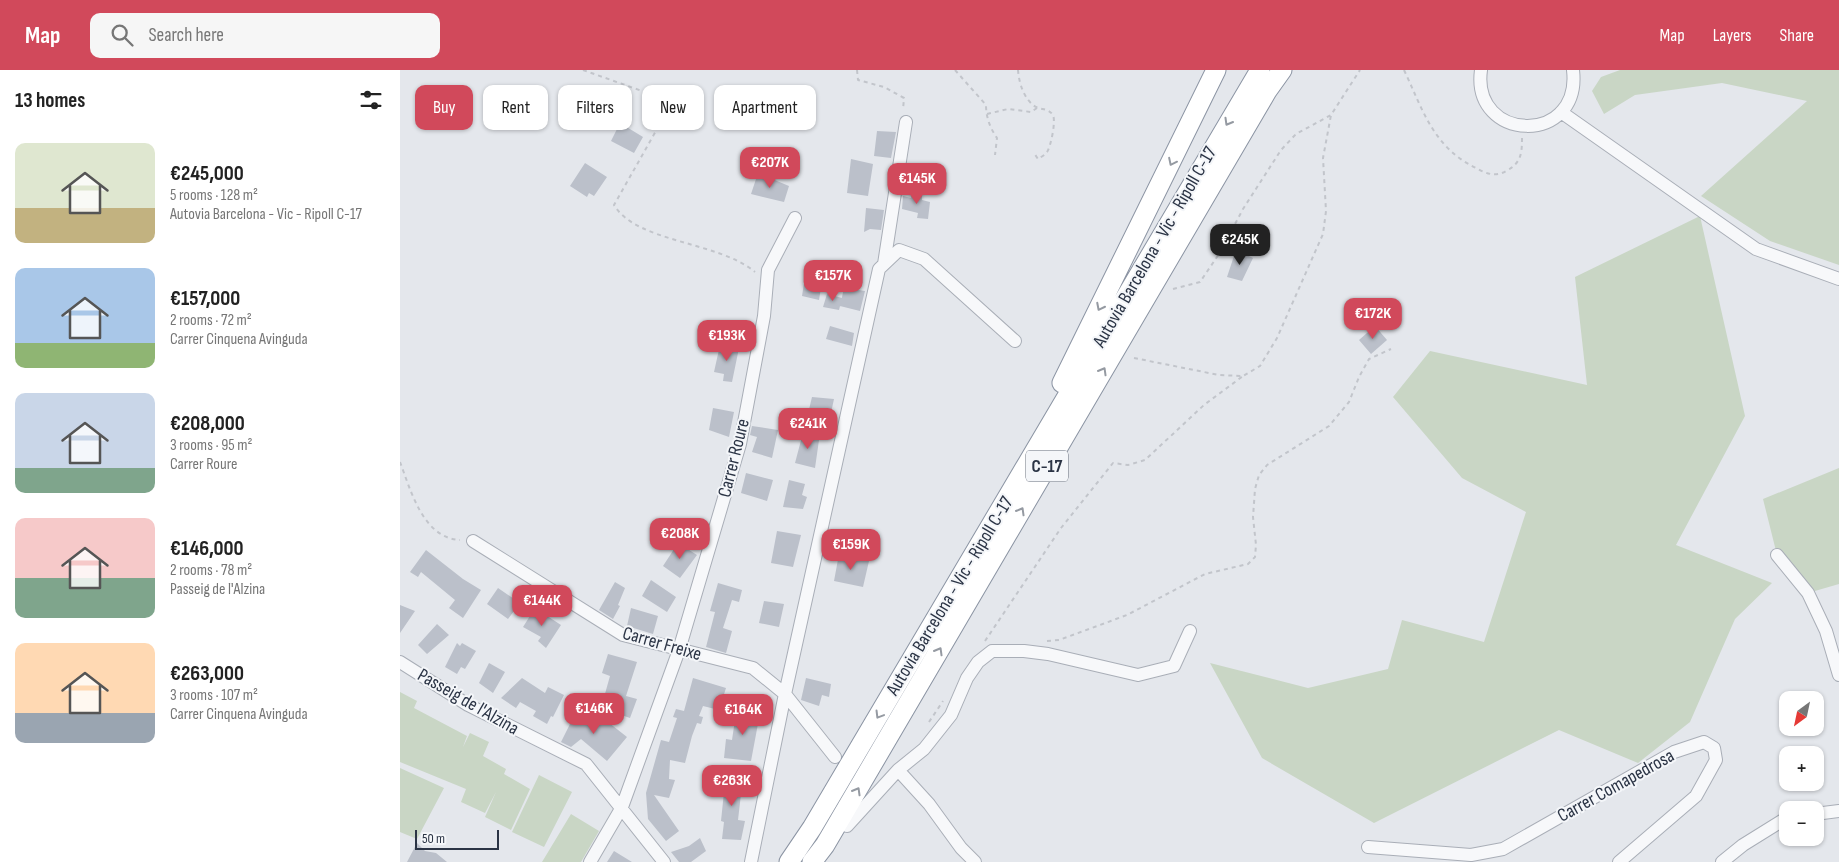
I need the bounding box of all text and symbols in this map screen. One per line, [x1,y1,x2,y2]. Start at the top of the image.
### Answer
search box [90,13,440,58]
text: Map [25,21,60,50]
icon: search [108,21,136,49]
text: Search here [148,24,224,47]
text: Map [1660,25,1685,46]
text: Layers [1713,25,1752,46]
text: Share [1780,25,1814,46]
chip: Buy [415,85,473,130]
chip: Rent [483,85,548,130]
chip: Filters [558,85,632,130]
chip: New [642,85,704,130]
chip: Apartment [714,85,816,130]
icon: filters [357,86,385,114]
text: 13 homes [15,88,85,113]
one-way arrow [1225,117,1235,126]
street label: Autovia Barcelona - Vic - Ripoll C-17 [1088,142,1222,352]
pin: €207K [735,146,805,189]
text: €207K [751,153,789,172]
one-way arrow [1169,156,1179,165]
text: €245,000 [170,161,244,186]
pin: €145K [882,162,952,205]
icon: home [55,163,115,223]
text: €145K [898,169,936,188]
text: 5 rooms · 128 m² [170,186,258,205]
text: Autovia Barcelona - Vic - Ripoll C-17 [170,205,362,224]
pin: €245K [1205,224,1275,266]
text: €245K [1221,230,1259,249]
pin: €157K [798,260,868,302]
text: €157K [815,266,851,285]
text: €157,000 [170,286,240,311]
icon: home [55,288,115,348]
pin: €172K [1338,298,1408,340]
one-way arrow [1096,302,1106,311]
text: €172K [1355,304,1391,323]
text: 2 rooms · 72 m² [170,311,252,330]
pin: €193K [692,320,762,362]
text: €193K [708,326,746,345]
text: Carrer Cinquena Avinguda [170,330,308,349]
one-way arrow [1097,367,1107,376]
pin: €241K [773,408,843,450]
text: €208,000 [170,411,245,436]
icon: home [55,413,115,473]
text: €241K [789,414,827,433]
street label: Carrer Roure [713,416,755,500]
text: 3 rooms · 95 m² [170,436,252,455]
road number: C-17 [1026,451,1068,482]
text: Carrer Roure [170,455,237,474]
street label: Autovia Barcelona - Vic - Ripoll C-17 [881,492,1019,700]
one-way arrow [1015,507,1025,516]
pin: €208K [645,518,715,560]
text: €208K [661,524,699,543]
pin: €159K [816,528,886,571]
text: €159K [832,535,870,554]
text: €146,000 [170,536,244,561]
icon: home [55,538,115,598]
text: 2 rooms · 78 m² [170,561,252,580]
text: Passeig de l'Alzina [170,580,265,599]
pin: €144K [507,584,577,627]
text: €144K [523,591,561,610]
street label: Carrer Freixe [620,622,704,666]
one-way arrow [932,648,942,657]
text: €263,000 [170,661,244,686]
icon: home [55,663,115,723]
street label: Passeig de l'Alzina [413,664,523,740]
text: 3 rooms · 107 m² [170,686,258,705]
north arrow [1779,691,1824,736]
map controls [1779,691,1824,846]
pin: €146K [559,692,629,735]
pin: €164K [708,694,778,736]
text: €146K [575,699,613,718]
text: €164K [724,700,762,719]
text: Carrer Cinquena Avinguda [170,705,308,724]
one-way arrow [876,709,886,718]
street label: Carrer Comapedrosa [1554,744,1678,828]
button: + [1779,746,1824,791]
pin: €263K [697,764,767,807]
text: €263K [713,771,751,790]
one-way arrow [850,788,860,797]
button: − [1779,801,1824,846]
scale bar [415,827,499,850]
text: 50 m [422,830,445,847]

